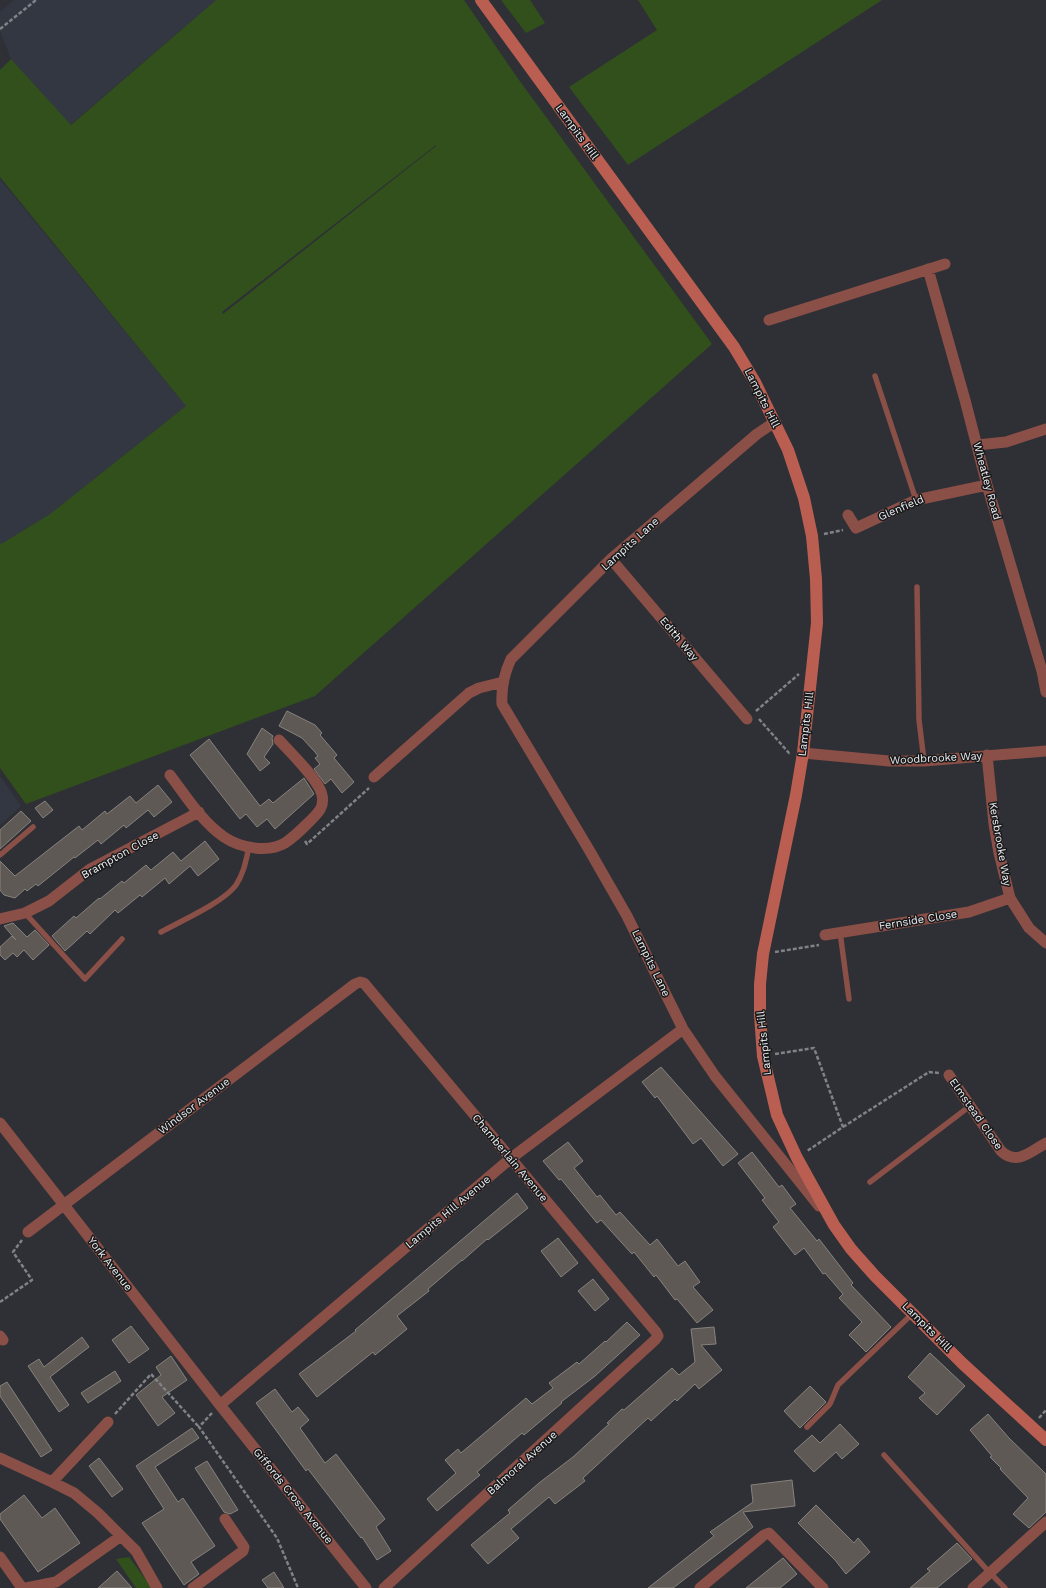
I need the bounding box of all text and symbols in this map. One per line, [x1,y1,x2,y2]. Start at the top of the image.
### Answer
street label: Lampits Hill [553,102,602,163]
street label: Lampits Hill [741,366,783,430]
street label: Wheatley Road [970,441,1004,521]
street label: Glenfield [876,493,926,523]
street label: Lampits Lane [598,515,662,573]
street label: Edith Way [657,614,701,664]
street label: Lampits Hill [796,690,816,757]
street label: Woodbrooke Way [890,749,983,767]
street label: Kersbrooke Way [986,801,1014,887]
street label: Brampton Close [79,828,161,882]
street label: Fernside Close [878,907,958,933]
street label: Lampits Lane [629,927,673,999]
street label: Lampits Hill [754,1009,774,1076]
street label: Windsor Avenue [156,1075,232,1137]
street label: Elmstead Close [947,1076,1005,1152]
street label: Chamberlain Avenue [470,1112,550,1204]
street label: Lampits Hill Avenue [403,1173,493,1251]
street label: York Avenue [85,1234,135,1294]
street label: Lampits Hill [899,1299,955,1355]
street label: Balmoral Avenue [484,1428,560,1498]
street label: Giffords Cross Avenue [250,1446,336,1546]

